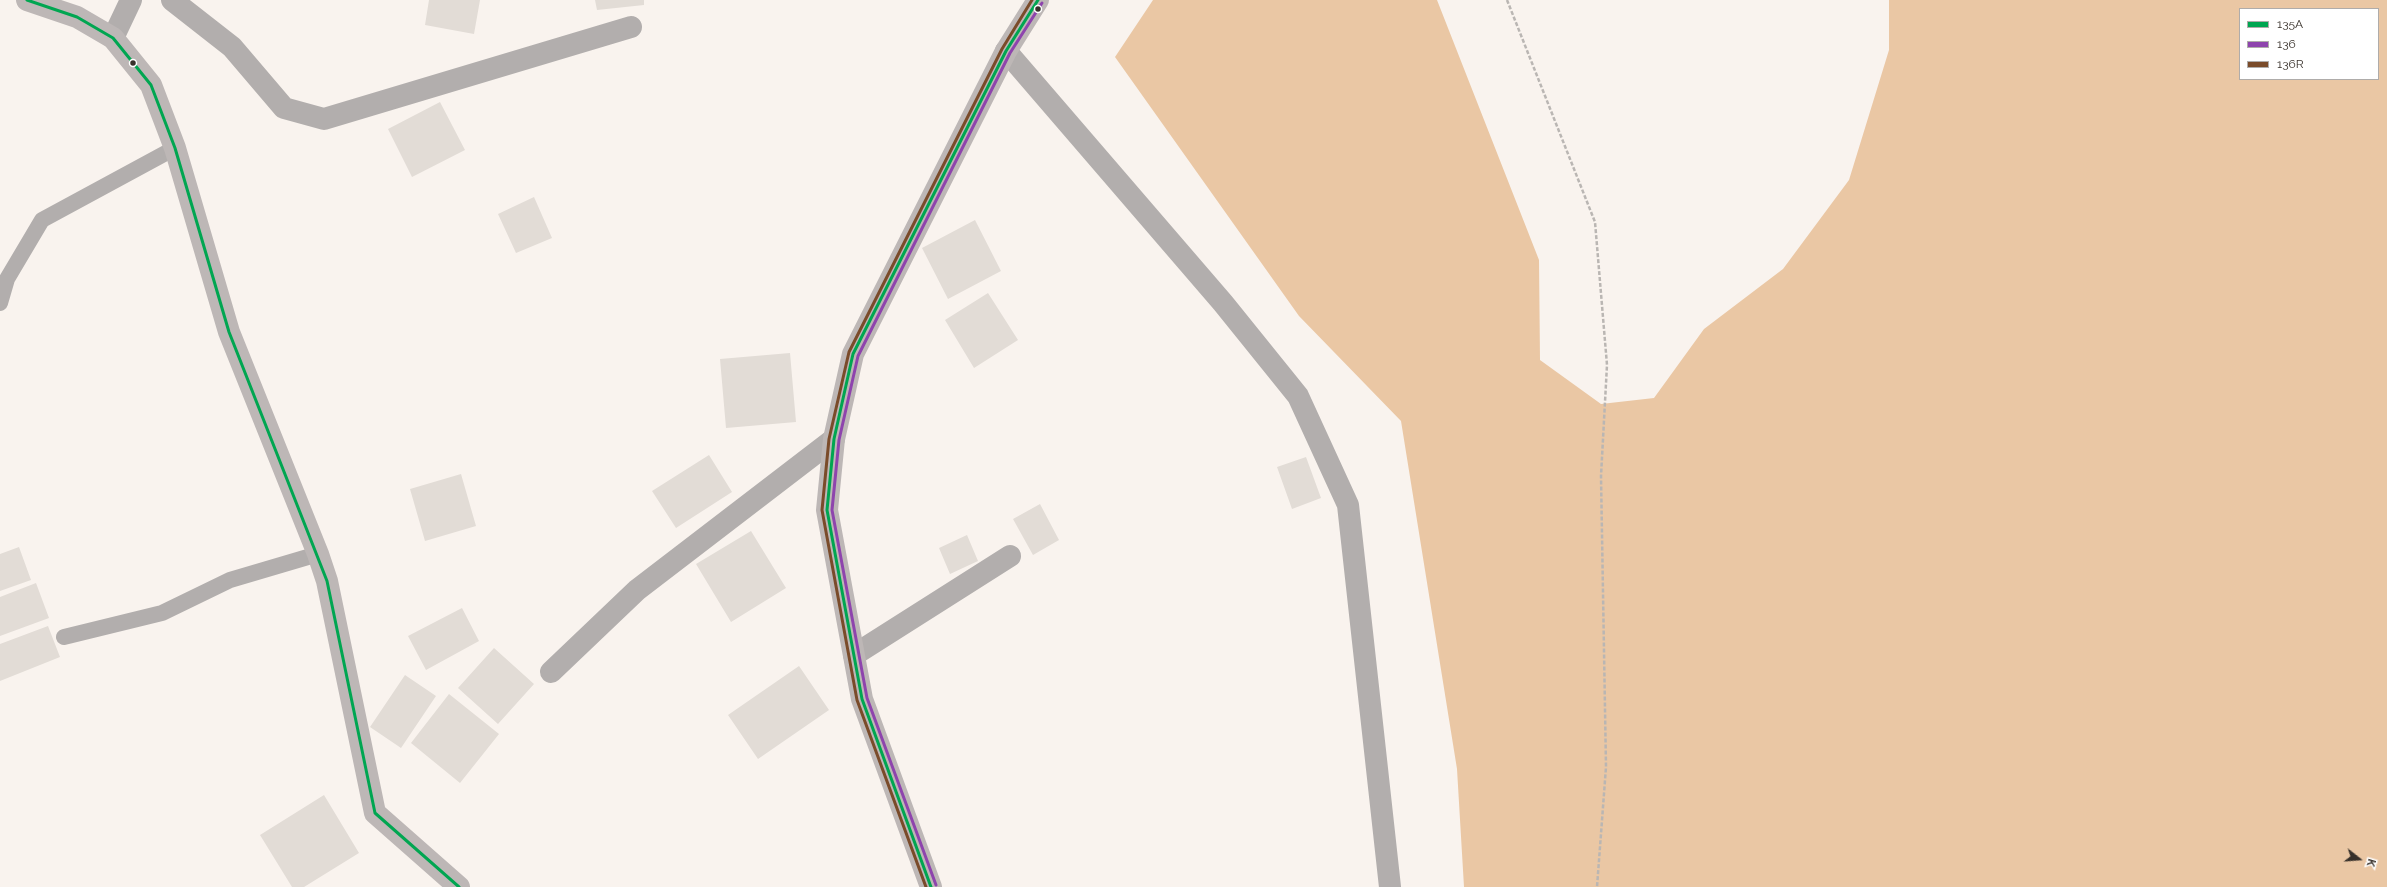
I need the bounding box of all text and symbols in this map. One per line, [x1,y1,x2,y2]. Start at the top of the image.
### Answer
unlabelled marker [1033,4,1043,14]
legend [2239,8,2379,80]
text: 135A [2277,17,2303,31]
text: 136 [2277,37,2296,51]
text: 136R [2277,57,2304,71]
unlabelled marker [128,58,138,68]
north arrow [2339,839,2379,879]
text: K [2364,857,2378,868]

